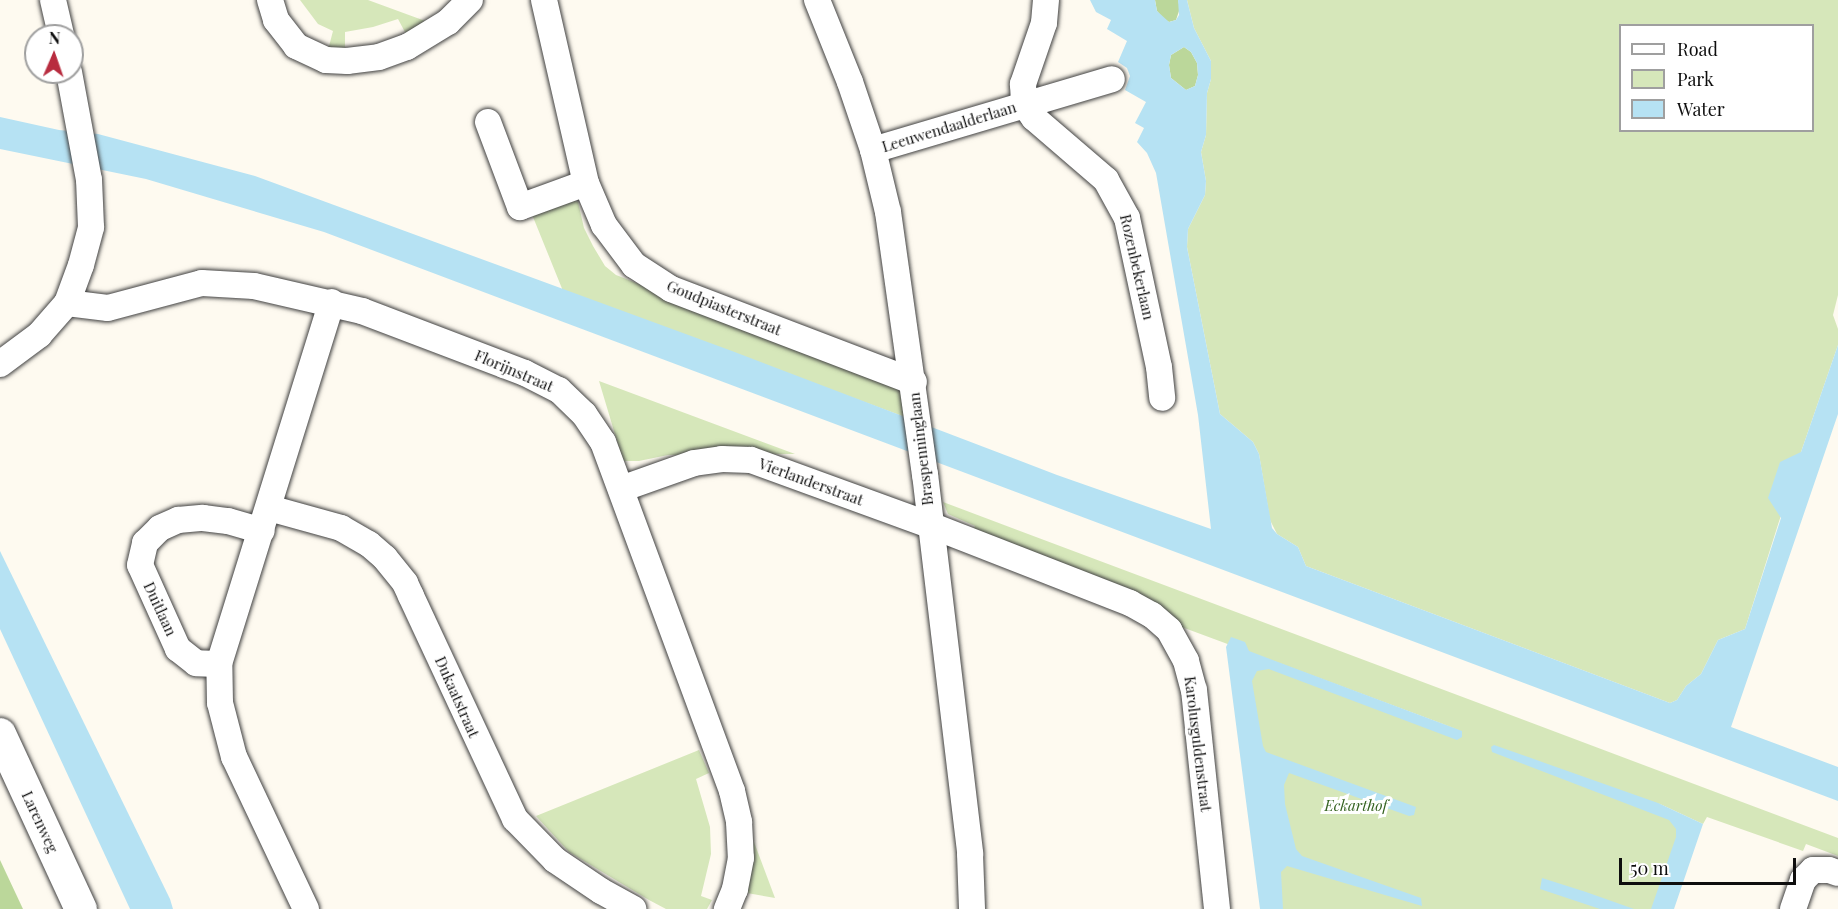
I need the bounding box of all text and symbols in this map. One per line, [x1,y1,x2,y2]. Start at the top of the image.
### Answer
north arrow [24,24,84,84]
legend [1619,24,1814,132]
text: N [48,27,61,48]
text: Road [1677,37,1718,61]
text: Park [1677,67,1714,91]
text: Water [1677,97,1725,121]
street label: Leeuwendaalderlaan [880,98,1018,156]
street label: Rozenbekerlaan [1116,213,1158,321]
street label: Goudpiasterstraat [664,277,784,339]
street label: Florijnstraat [472,346,556,396]
street label: Braspenninglaan [905,392,937,506]
street label: Vierlanderstraat [756,455,866,509]
street label: Duitlaan [140,579,180,639]
street label: Dukaatstraat [431,654,483,740]
street label: Karolusguldenstraat [1181,675,1215,813]
street label: Larenweg [18,788,62,856]
park label: Eckarthof [1325,797,1387,815]
scale bar [1622,846,1799,884]
text: 50 m [1630,856,1669,880]

